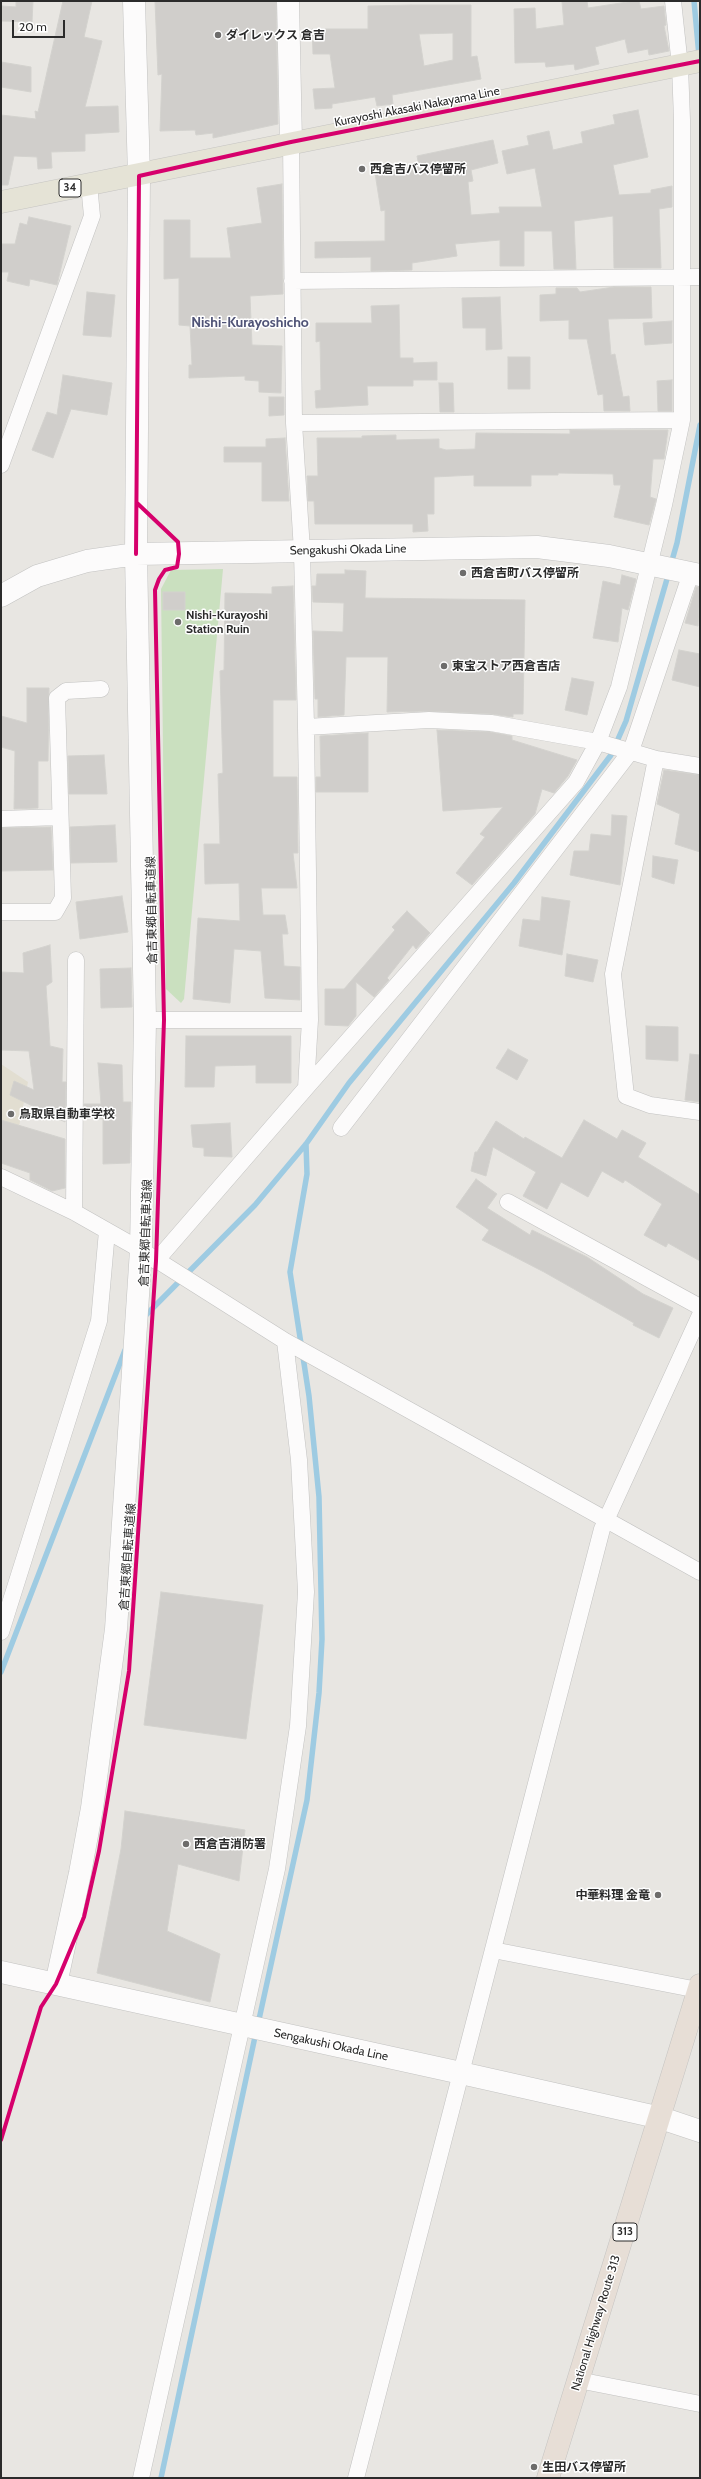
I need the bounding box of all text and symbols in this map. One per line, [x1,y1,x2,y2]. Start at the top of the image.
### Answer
scale bar [14,12,67,38]
text: 20 m [19,19,47,34]
place label: ダイレックス 倉吉 [226,28,325,42]
marker: ダイレックス 倉吉 [213,30,223,40]
street label: Kurayoshi Akasaki Nakayama Line [333,84,501,130]
place label: 西倉吉バス停留所 [370,162,466,176]
marker: 西倉吉バス停留所 [357,164,367,174]
road number: 34 [59,179,81,197]
district label: Nishi-Kurayoshicho [191,315,309,331]
street label: Sengakushi Okada Line [290,542,406,558]
place label: 西倉吉町バス停留所 [471,566,579,580]
marker: 西倉吉町バス停留所 [458,568,468,578]
place label: Nishi-Kurayoshi Station Ruin [186,608,268,636]
marker: Nishi-Kurayoshi Station Ruin [173,617,183,627]
place label: 東宝ストア西倉吉店 [452,659,560,673]
marker: 東宝ストア西倉吉店 [439,661,449,671]
street label: 倉吉東郷自転車道線 [144,856,160,964]
place label: 鳥取県自動車学校 [19,1107,115,1121]
marker: 鳥取県自動車学校 [6,1109,16,1119]
street label: 倉吉東郷自転車道線 [137,1179,155,1287]
street label: 倉吉東郷自転車道線 [117,1503,139,1611]
place label: 西倉吉消防署 [194,1837,266,1851]
marker: 西倉吉消防署 [181,1839,191,1849]
place label: 中華料理 金竜 [575,1888,650,1902]
marker: 中華料理 金竜 [653,1890,663,1900]
street label: Sengakushi Okada Line [272,2026,390,2064]
road number: 313 [613,2223,637,2241]
street label: National Highway Route 313 [569,2253,623,2393]
place label: 生田バス停留所 [542,2460,626,2474]
marker: 生田バス停留所 [529,2462,539,2472]

